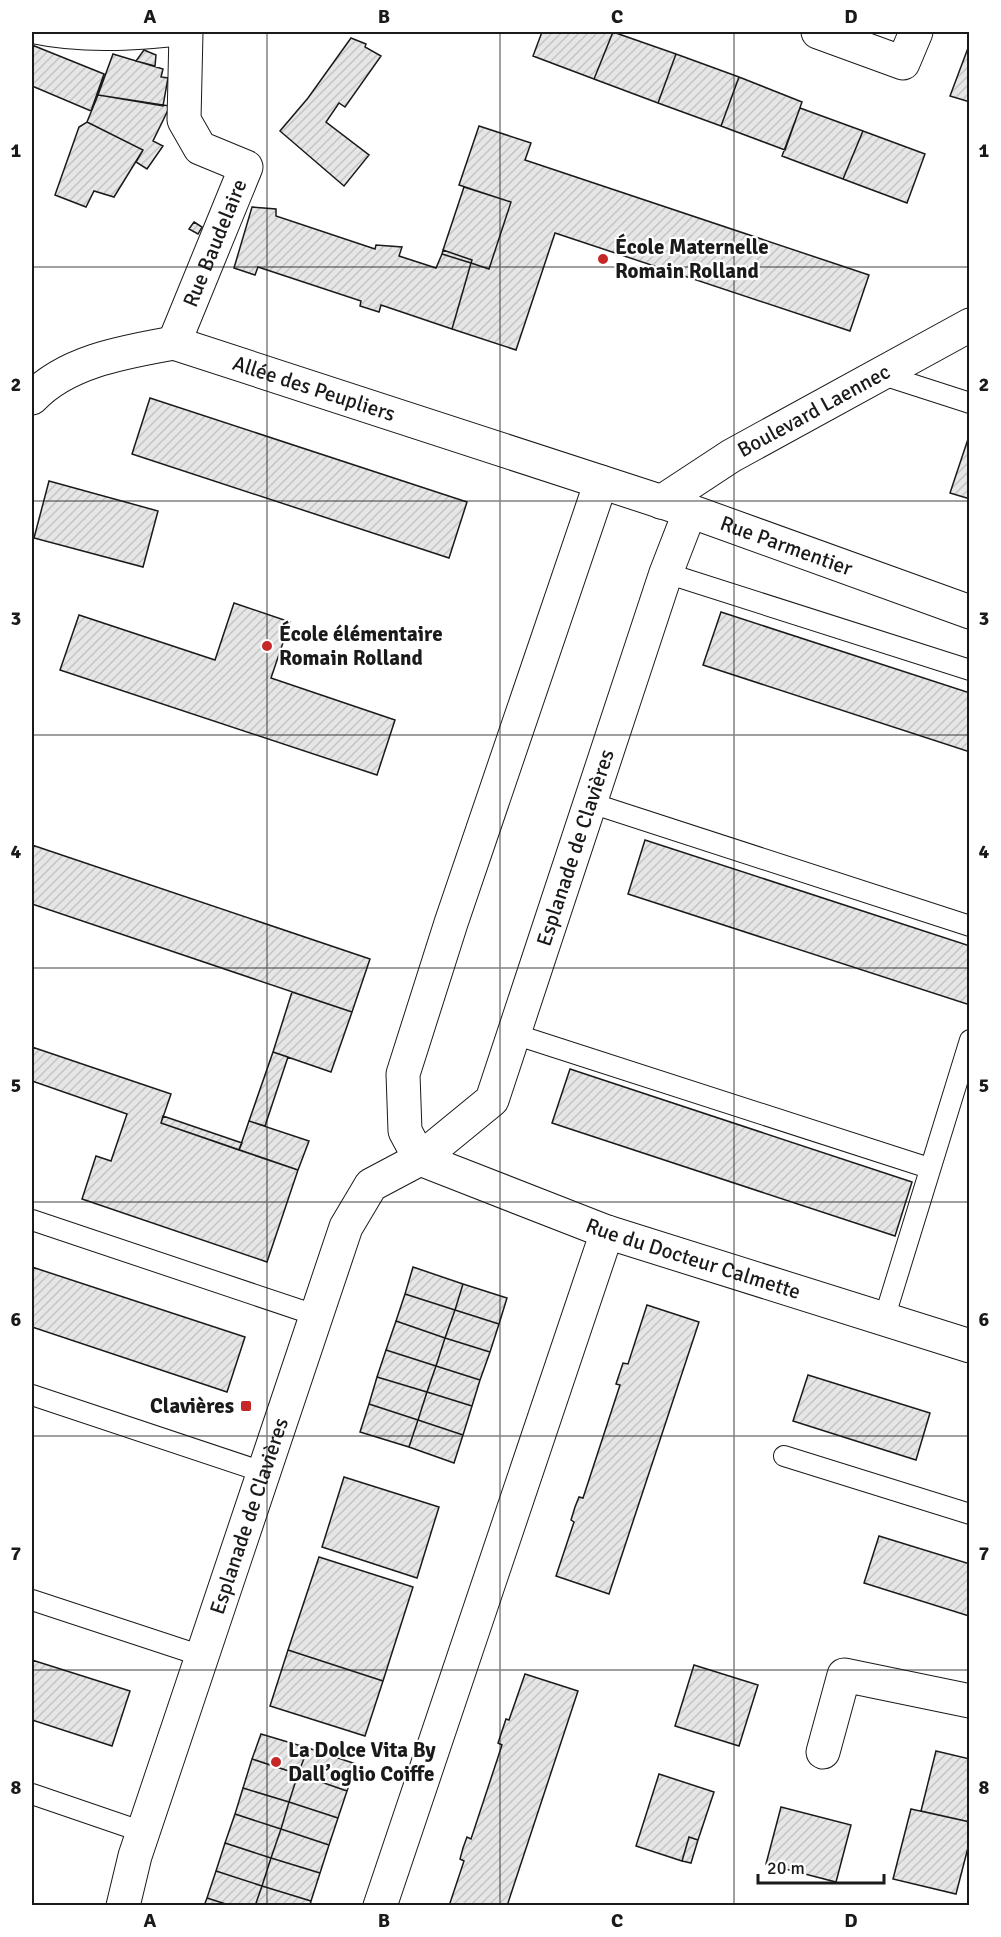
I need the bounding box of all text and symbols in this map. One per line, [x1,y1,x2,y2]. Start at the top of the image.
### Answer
text: A [144,4,157,29]
text: B [378,4,390,29]
text: C [611,4,623,29]
text: D [844,4,858,29]
text: 1 [11,138,22,163]
text: 1 [979,138,990,163]
street label: Rue Baudelaire [177,175,253,311]
place label: École Maternelle Romain Rolland [615,233,769,284]
marker: École Maternelle Romain Rolland [596,252,610,266]
street label: Allée des Peupliers [229,350,398,427]
street label: Boulevard Laennec [733,358,895,463]
text: 2 [11,372,21,397]
text: 2 [979,372,989,397]
street label: Rue Parmentier [717,510,856,582]
text: 3 [11,606,21,631]
text: 3 [979,606,989,631]
place label: École élémentaire Romain Rolland [279,620,443,671]
marker: École élémentaire Romain Rolland [260,639,274,653]
street label: Esplanade de Clavières [531,746,620,949]
text: 4 [11,839,22,864]
text: 4 [979,839,990,864]
text: 5 [11,1073,21,1098]
text: 5 [979,1073,989,1098]
street label: Rue du Docteur Calmette [582,1212,804,1305]
text: 6 [11,1307,22,1332]
text: 6 [979,1307,990,1332]
place label: Clavières [150,1393,234,1419]
marker: Clavières [239,1399,253,1413]
street label: Esplanade de Clavières [204,1415,294,1618]
text: 7 [11,1541,22,1566]
text: 7 [979,1541,990,1566]
place label: La Dolce Vita By Dall’oglio Coiffe [288,1737,436,1787]
marker: La Dolce Vita By Dall’oglio Coiffe [269,1755,283,1769]
text: 8 [11,1775,22,1800]
text: 8 [979,1775,990,1800]
scale bar [758,1847,884,1885]
text: 20 m [767,1857,805,1879]
text: A [144,1908,157,1933]
text: B [378,1908,390,1933]
text: C [611,1908,623,1933]
text: D [844,1908,858,1933]

